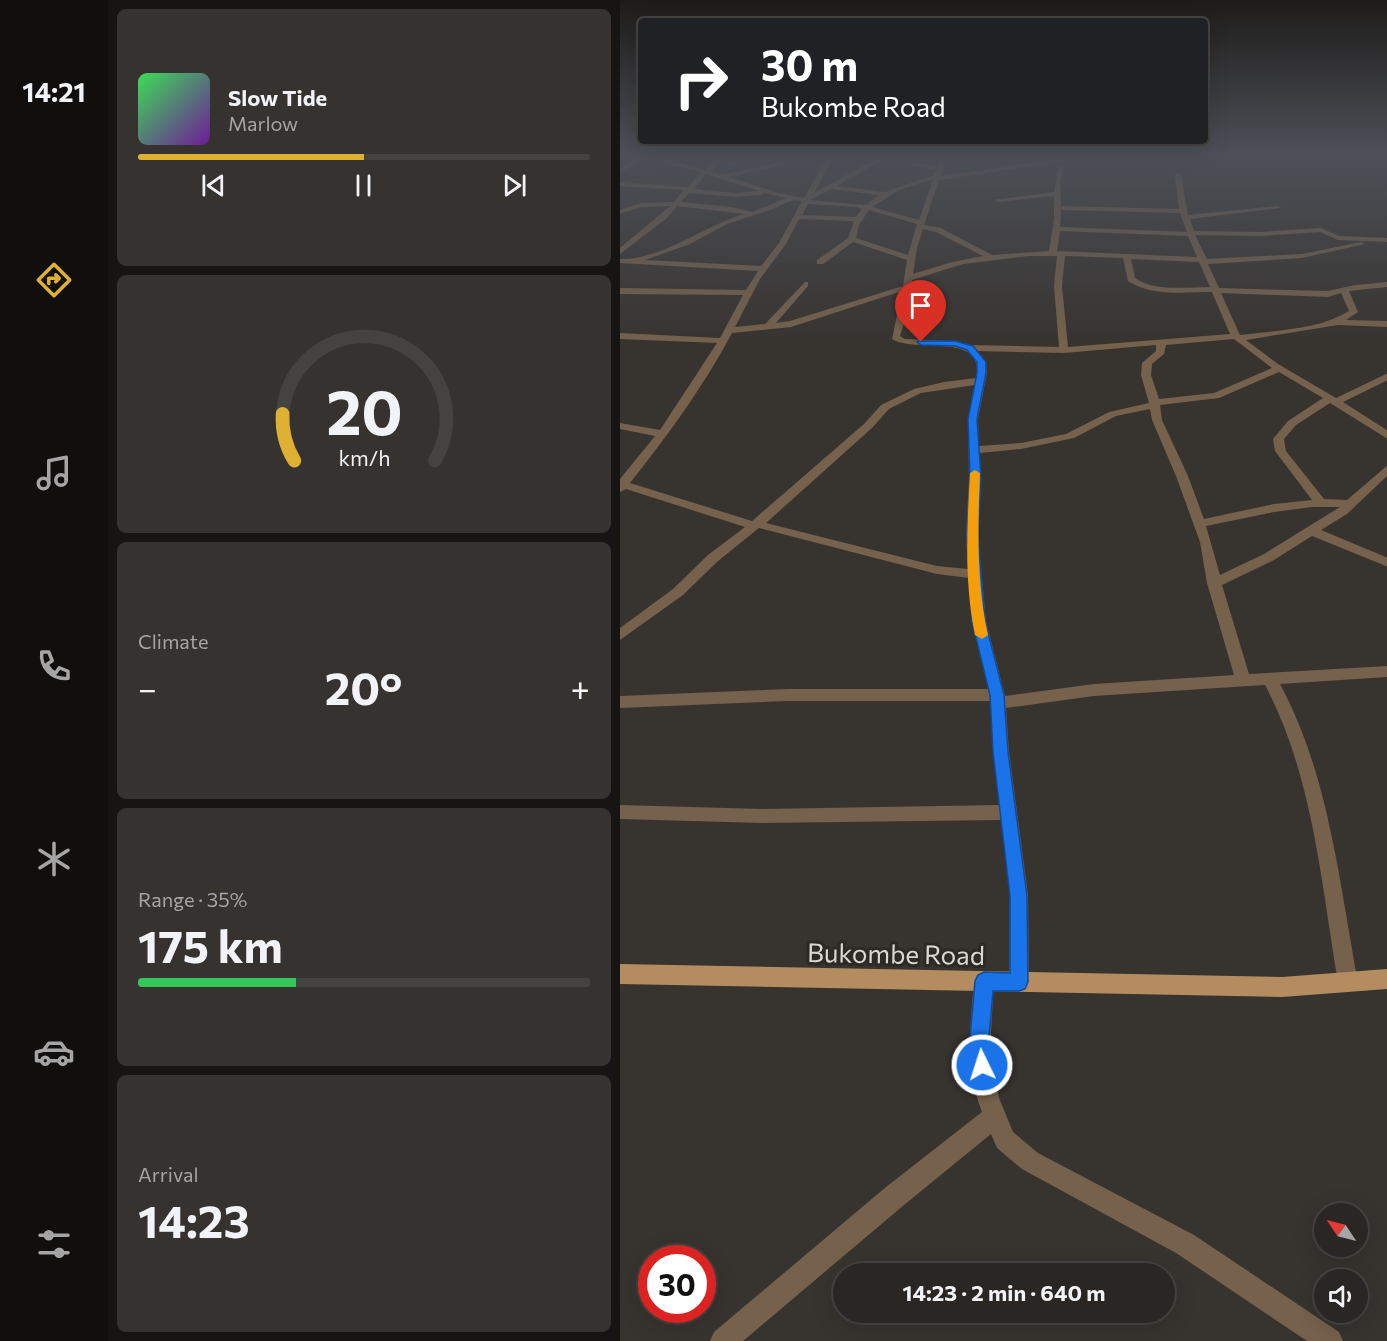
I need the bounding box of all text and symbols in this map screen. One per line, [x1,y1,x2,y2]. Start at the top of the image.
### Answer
text: 30 m [761,38,858,90]
icon: right [662,42,740,120]
text: 14:21 [22,75,86,108]
text: Slow Tide [228,84,327,111]
text: Bukombe Road [761,90,946,123]
text: Marlow [228,111,298,135]
icon: previous [197,169,230,202]
icon: pause [347,169,380,202]
icon: next [498,169,531,202]
icon: directions [33,259,75,301]
pin [895,280,946,342]
icon: arrive [904,289,937,322]
text: 20 [326,372,402,448]
text: km/h [338,445,390,471]
icon: music [33,452,75,494]
text: Climate [138,629,208,653]
icon: phone [33,645,75,687]
text: 20° [325,659,403,714]
text: − [138,667,157,708]
text: + [571,667,590,708]
icon: climate [33,838,75,880]
text: Range · 35% [138,887,247,911]
text: 175 km [138,917,283,972]
street label: Bukombe Road [807,936,985,970]
icon: car [33,1031,75,1073]
position arrow [950,1033,1014,1097]
text: Arrival [138,1162,199,1186]
text: 14:23 [138,1192,250,1247]
north arrow [1314,1203,1368,1257]
map controls [1314,1203,1368,1323]
icon: filters [33,1223,75,1265]
speed limit sign: 30 [638,1245,716,1323]
button: sound [1314,1269,1368,1323]
text: 14:23 · 2 min · 640 m [903,1279,1105,1306]

